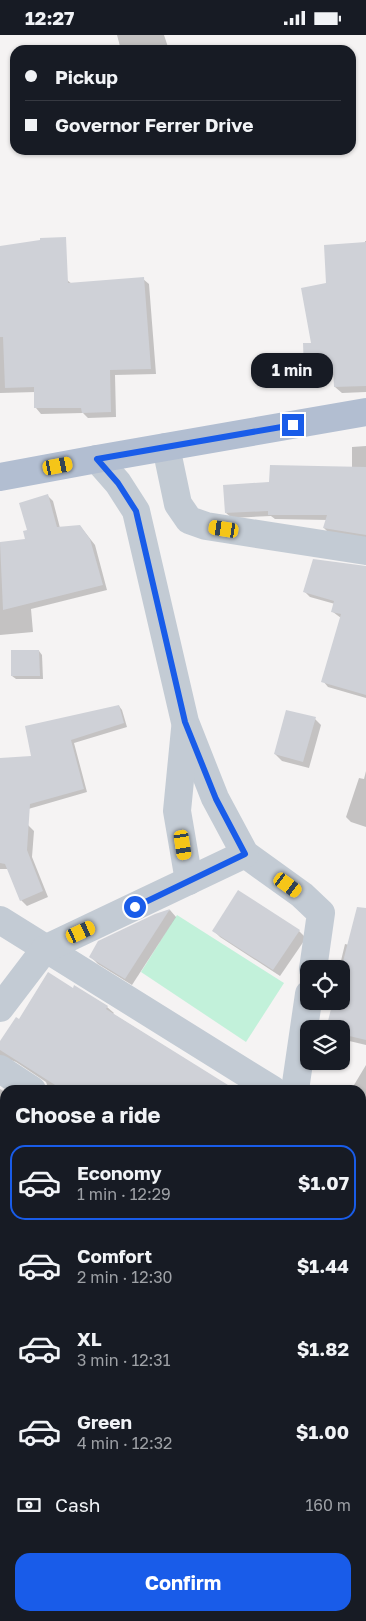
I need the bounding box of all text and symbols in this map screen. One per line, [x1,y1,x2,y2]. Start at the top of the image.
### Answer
text: 12:27 [25,6,74,29]
text: Pickup [55,65,118,88]
text: Governor Ferrer Drive [55,113,253,136]
callout: 1 min [252,353,334,387]
text: 1 min [272,360,312,380]
route end [282,414,304,436]
car [41,456,74,476]
car [208,519,239,539]
car [173,829,192,861]
car [271,870,304,900]
route start [124,896,146,918]
car [64,919,97,945]
map controls [300,960,350,1070]
button: locate [300,960,350,1010]
button: layers [300,1020,350,1070]
text: Choose a ride [15,1101,161,1128]
icon: car [17,1160,62,1205]
text: Economy [77,1161,162,1184]
text: $1.07 [298,1171,349,1194]
text: 1 min · 12:29 [77,1184,171,1204]
icon: car [17,1243,62,1288]
text: Comfort [77,1244,152,1267]
text: $1.44 [297,1254,349,1277]
text: 2 min · 12:30 [77,1267,173,1287]
icon: car [17,1326,62,1371]
text: XL [77,1327,102,1350]
text: $1.82 [297,1337,349,1360]
text: 3 min · 12:31 [77,1350,170,1370]
icon: car [17,1409,62,1454]
text: Green [77,1410,132,1433]
text: $1.00 [296,1420,349,1443]
text: 4 min · 12:32 [77,1433,172,1453]
icon: cash [15,1491,43,1519]
text: Cash [55,1493,100,1516]
text: 160 m [305,1495,351,1515]
button: Confirm [15,1553,351,1611]

